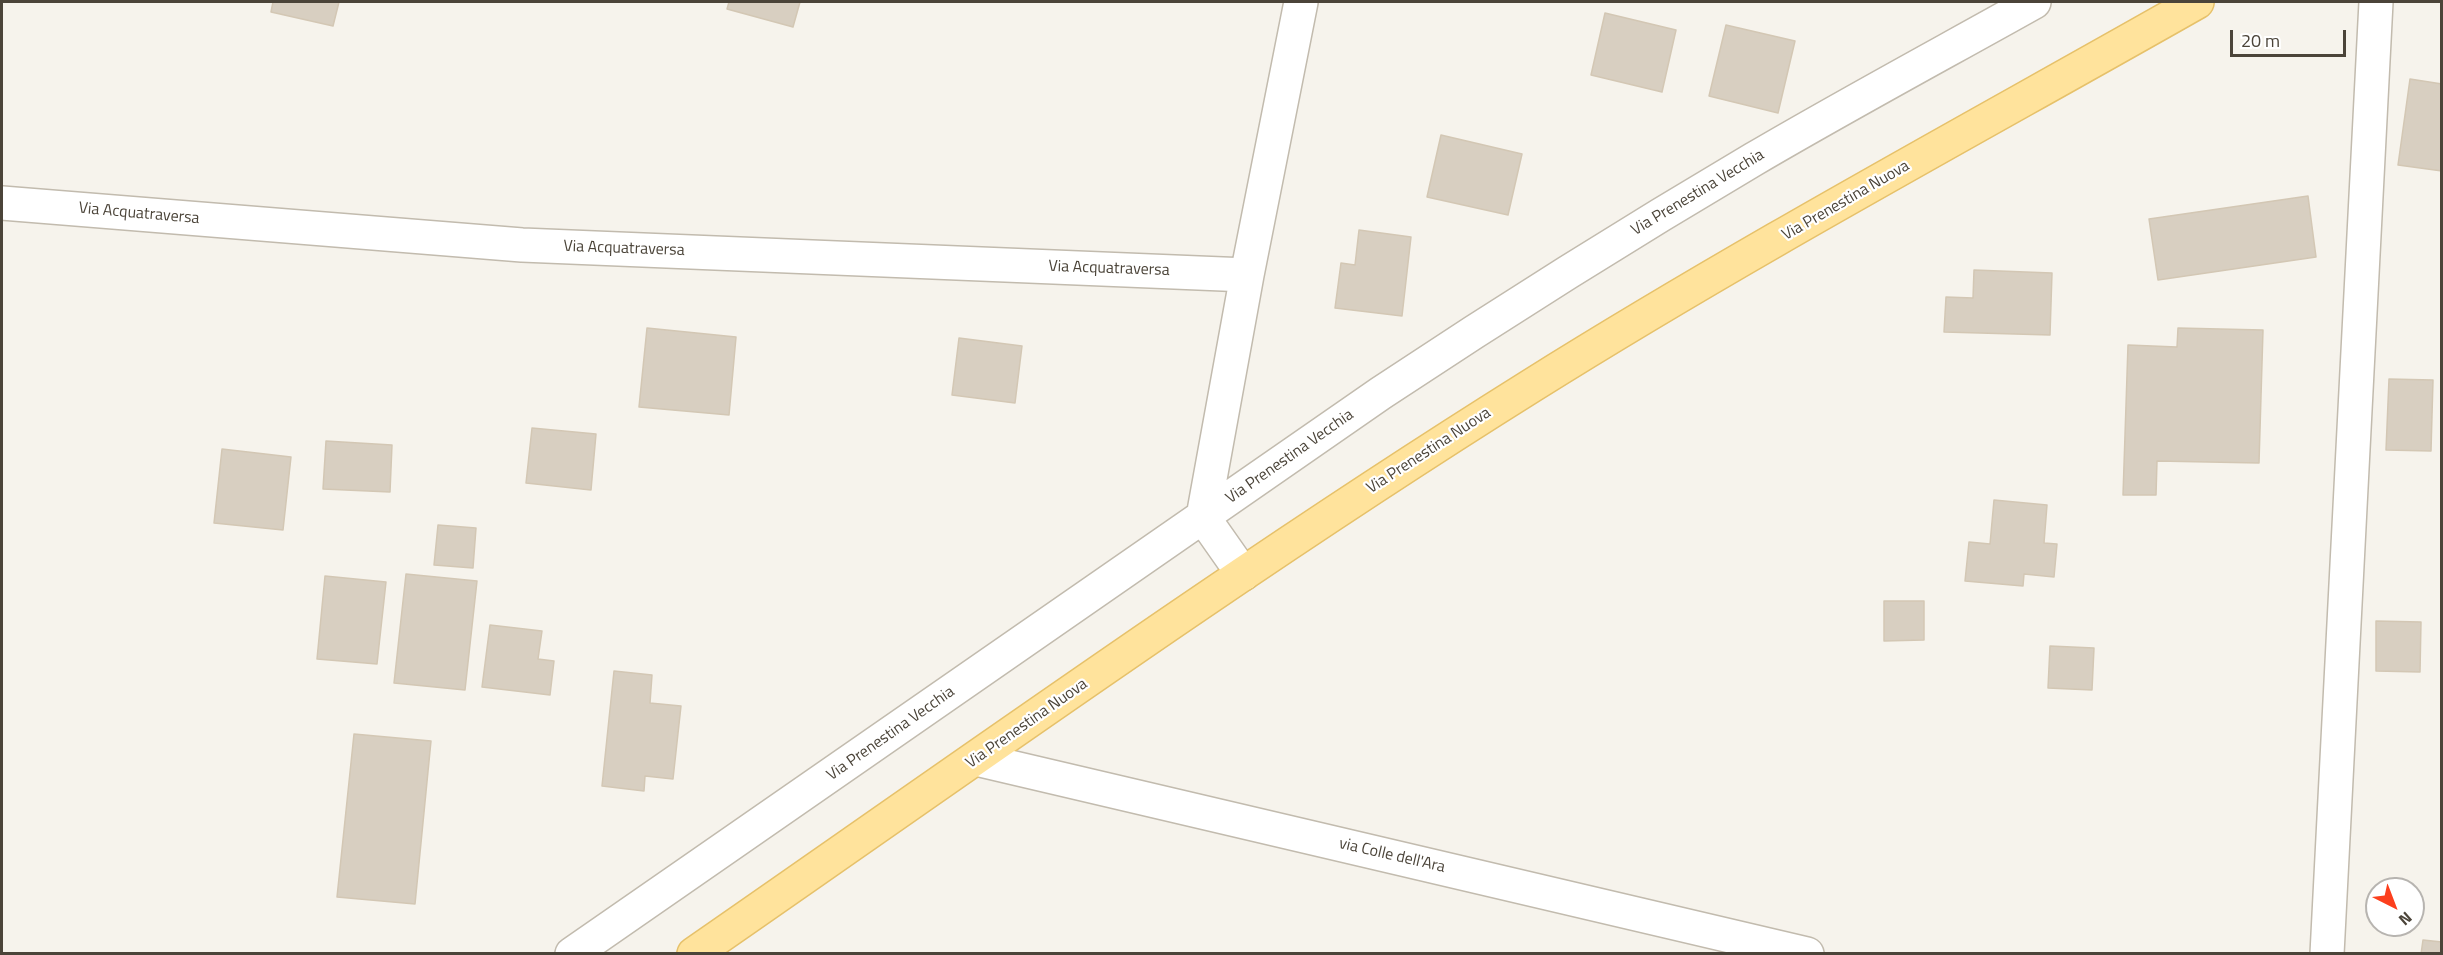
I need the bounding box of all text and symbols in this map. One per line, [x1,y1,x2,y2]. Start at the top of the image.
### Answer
scale bar [2233,18,2348,56]
text: 20 m [2241,27,2280,54]
street label: Via Prenestina Vecchia [1628,146,1768,240]
street label: Via Prenestina Nuova [1779,157,1913,245]
street label: Via Acquatraversa [78,199,200,229]
street label: Via Acquatraversa [563,237,685,261]
street label: Via Acquatraversa [1048,257,1170,281]
street label: Via Prenestina Nuova [1363,404,1495,498]
street label: Via Prenestina Vecchia [1222,406,1358,508]
street label: Via Prenestina Nuova [963,675,1091,773]
street label: Via Prenestina Vecchia [823,683,959,785]
street label: via Colle dell'Ara [1337,834,1447,878]
north arrow [2365,877,2425,937]
text: N [2394,906,2418,932]

